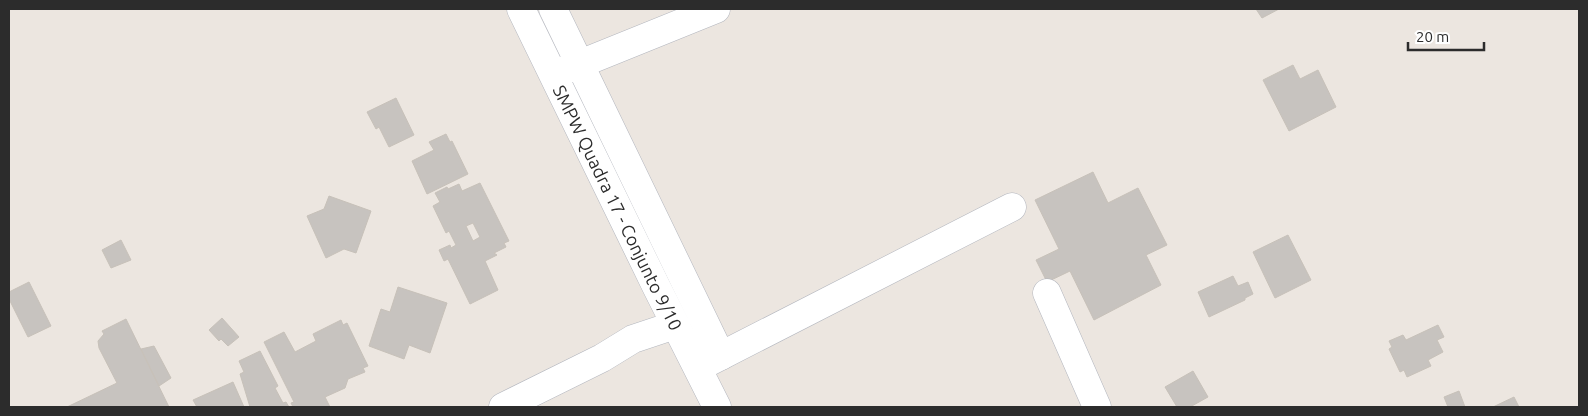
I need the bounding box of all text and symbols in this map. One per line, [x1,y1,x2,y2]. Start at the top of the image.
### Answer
scale bar [1408,20,1484,52]
text: 20 m [1416,28,1449,45]
street label: SMPW Quadra 17 - Conjunto 9/10 [550,82,687,333]

